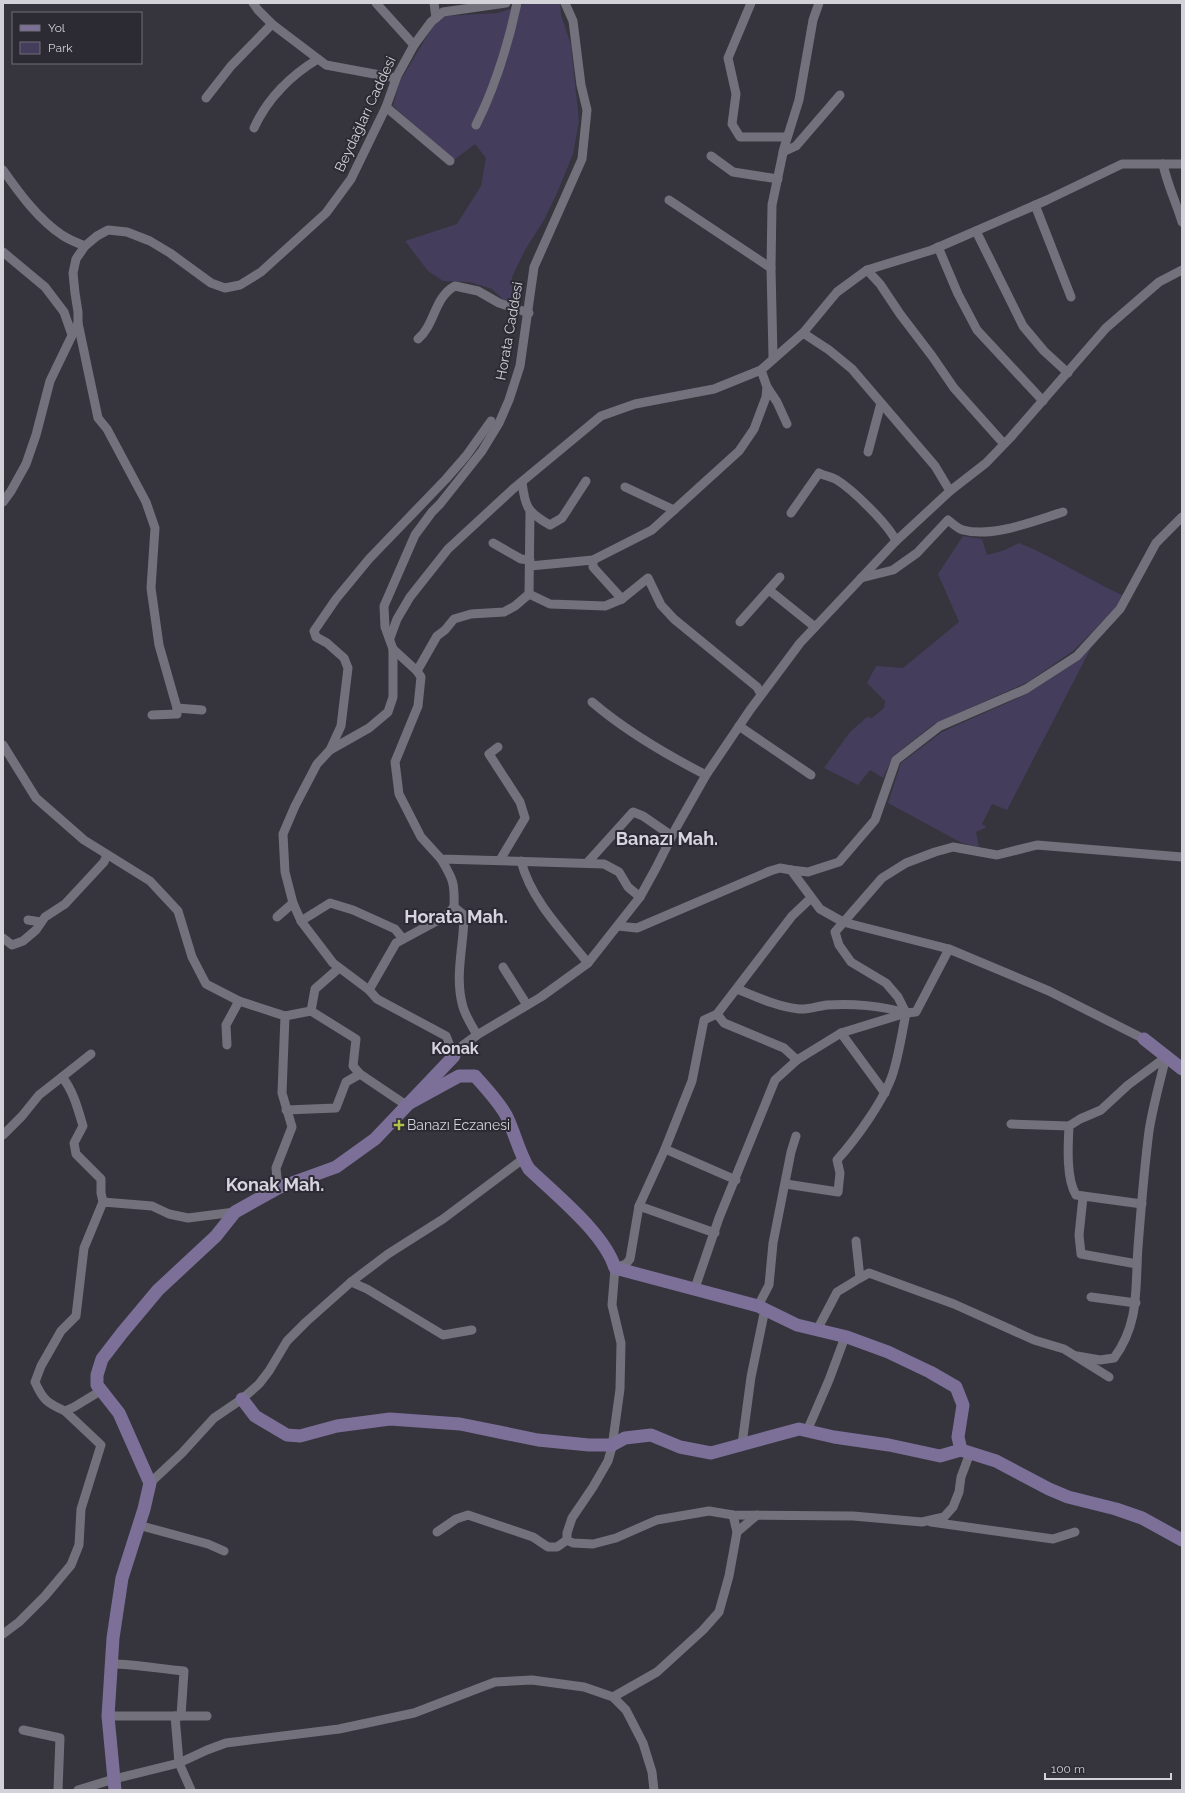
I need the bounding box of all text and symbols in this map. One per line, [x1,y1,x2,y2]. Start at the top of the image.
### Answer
legend [12,12,142,64]
text: Yol [48,21,66,35]
text: Park [48,41,73,55]
street label: Beydağları Caddesi [331,54,399,174]
street label: Horata Caddesi [492,281,526,381]
district label: Banazı Mah. [616,828,718,849]
district label: Horata Mah. [404,906,508,927]
district label: Konak [431,1039,479,1058]
place label: Banazı Eczanesi [407,1117,510,1133]
marker: Banazı Eczanesi [394,1120,404,1130]
district label: Konak Mah. [226,1174,324,1195]
scale bar [1045,1755,1171,1781]
text: 100 m [1051,1762,1085,1776]

